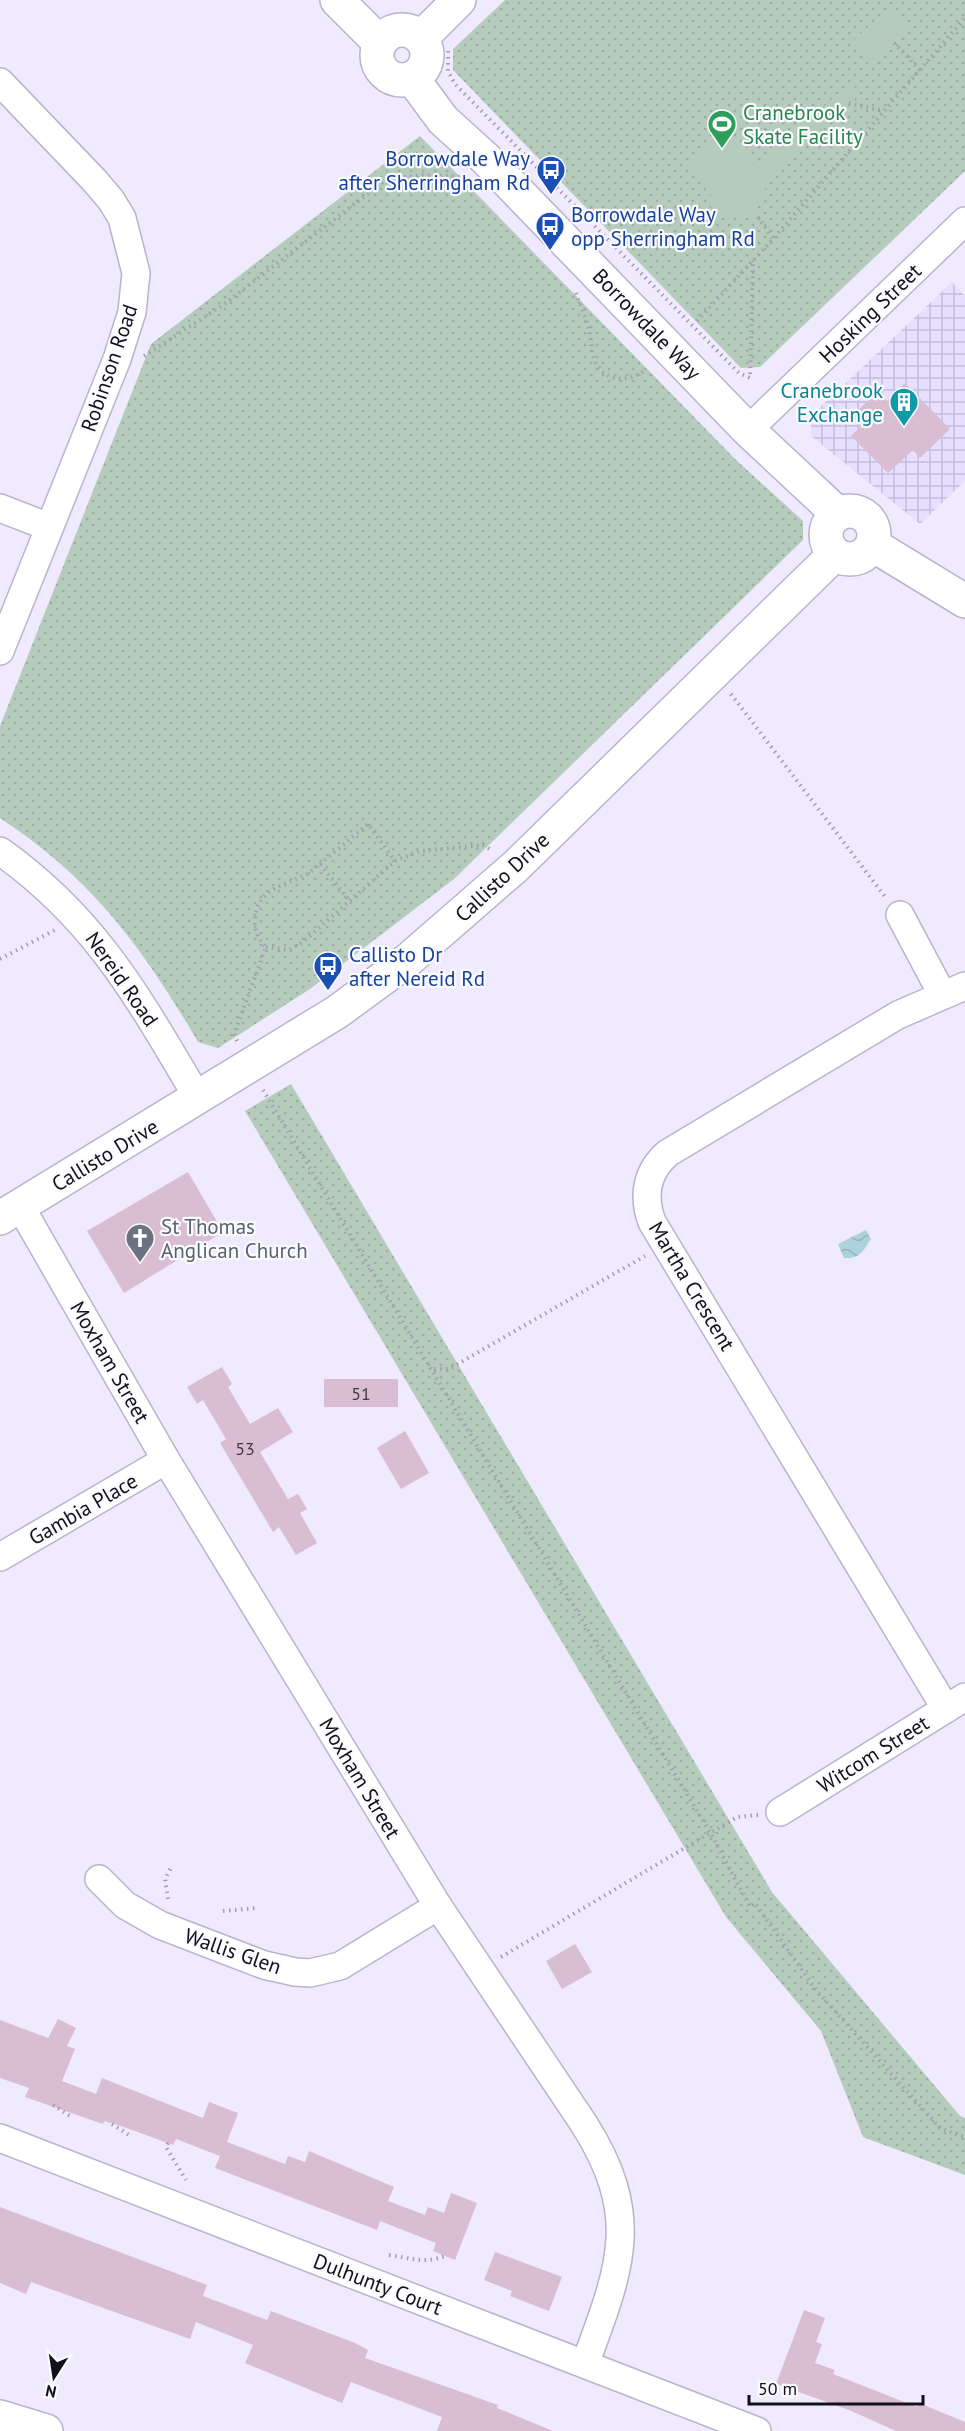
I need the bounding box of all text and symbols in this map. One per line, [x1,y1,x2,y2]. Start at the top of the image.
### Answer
place label: Cranebrook Skate Facility [743,99,863,150]
sports icon: Cranebrook Skate Facility [706,108,738,150]
place label: Borrowdale Way after Sherringham Rd [339,145,530,196]
bus stop icon: Borrowdale Way after Sherringham Rd [535,154,567,196]
place label: Borrowdale Way opp Sherringham Rd [571,201,755,252]
bus stop icon: Borrowdale Way opp Sherringham Rd [534,210,566,252]
street label: Hosking Street [813,257,927,369]
street label: Borrowdale Way [587,263,707,386]
street label: Robinson Road [75,301,143,435]
place label: Cranebrook Exchange [781,377,883,428]
building icon: Cranebrook Exchange [888,386,920,428]
street label: Callisto Drive [449,826,555,928]
street label: Nereid Road [80,926,164,1032]
place label: Callisto Dr after Nereid Rd [349,941,485,992]
bus stop icon: Callisto Dr after Nereid Rd [312,950,344,992]
street label: Callisto Drive [47,1113,163,1197]
place label: St Thomas Anglican Church [161,1213,308,1264]
street label: Martha Crescent [643,1216,741,1356]
church icon: St Thomas Anglican Church [124,1222,156,1264]
street label: Moxham Street [64,1296,156,1428]
house number: 51 [351,1382,371,1405]
house number: 53 [235,1437,255,1460]
street label: Gambia Place [24,1467,142,1551]
street label: Witcom Street [812,1709,934,1799]
street label: Moxham Street [313,1713,407,1843]
street label: Wallis Glen [181,1922,285,1980]
street label: Dulhunty Court [310,2247,446,2321]
north arrow [24,2347,84,2407]
scale bar [749,2368,923,2406]
text: 50 m [758,2377,797,2400]
text: N [44,2381,58,2403]

